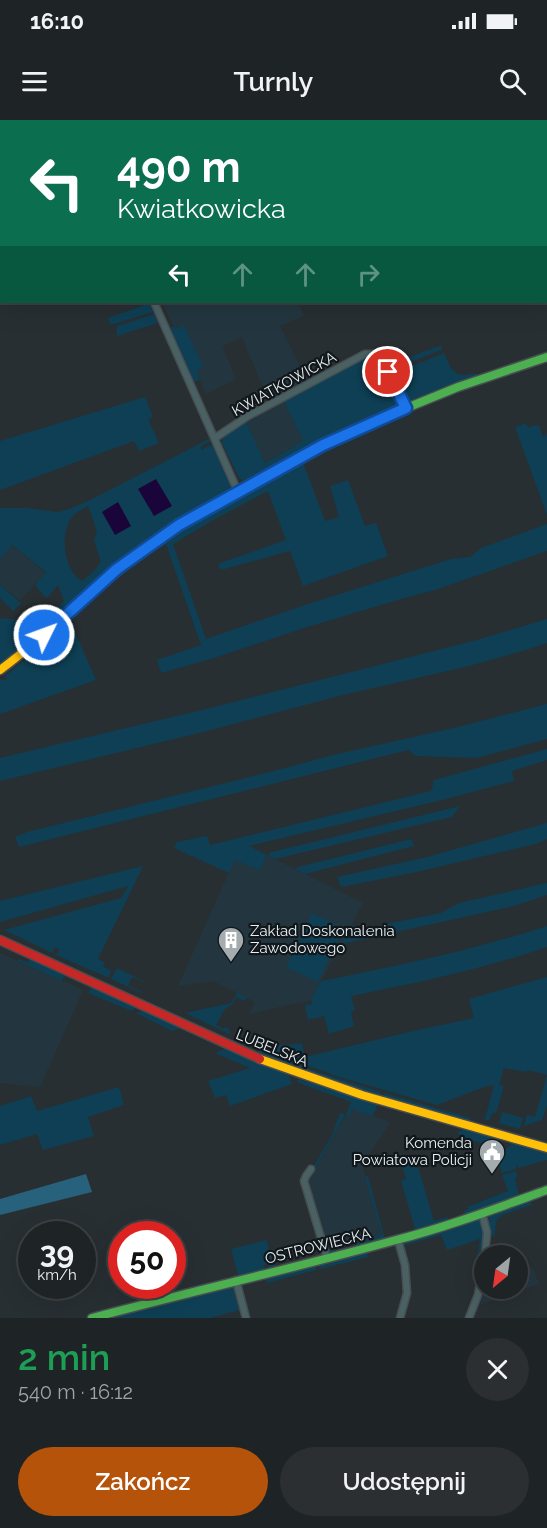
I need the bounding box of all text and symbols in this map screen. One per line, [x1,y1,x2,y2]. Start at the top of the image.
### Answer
text: 16:10 [30,8,84,34]
icon: menu [18,65,51,98]
icon: search [496,65,529,98]
text: Turnly [234,66,313,97]
text: 490 m [117,143,241,192]
icon: left [18,144,96,222]
text: Kwiatkowicka [117,193,286,224]
icon: left [163,258,196,291]
icon: ahead [226,258,259,291]
icon: ahead [289,258,322,291]
icon: right [352,258,385,291]
pin [362,346,413,397]
street label: KWIATKOWICKA [229,348,339,420]
icon: arrive [371,355,404,388]
position arrow [12,603,76,667]
place label: Zakład Doskonalenia Zawodowego [250,922,395,957]
building icon: Zakład Doskonalenia Zawodowego [216,925,246,963]
street label: LUBELSKA [233,1025,311,1071]
place label: Komenda Powiatowa Policji [353,1134,472,1169]
public building icon: Komenda Powiatowa Policji [477,1137,507,1175]
speed limit sign: 50 [108,1221,186,1299]
street label: OSTROWIECKA [263,1224,373,1268]
text: 39 [40,1235,74,1270]
north arrow [474,1245,528,1299]
map controls [474,1245,528,1299]
text: km/h [37,1266,77,1284]
text: 2 min [18,1336,110,1378]
button: close [466,1338,529,1401]
text: 540 m · 16:12 [18,1380,133,1404]
button: Zakończ [18,1447,268,1516]
button: Udostępnij [280,1447,529,1516]

